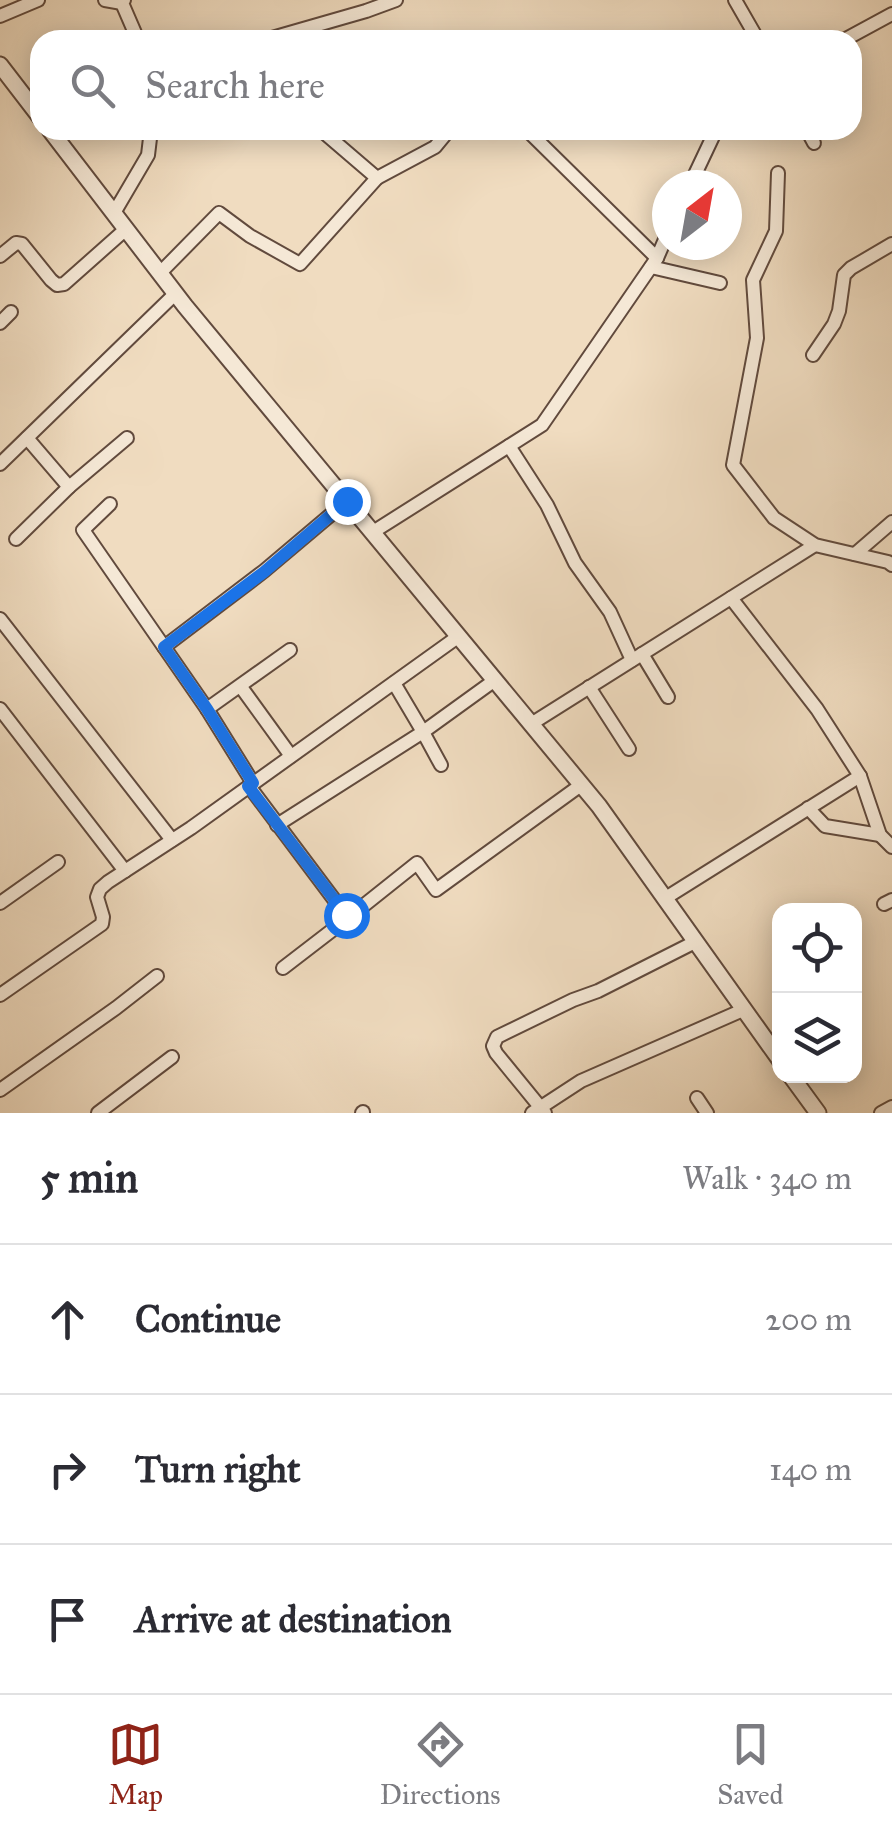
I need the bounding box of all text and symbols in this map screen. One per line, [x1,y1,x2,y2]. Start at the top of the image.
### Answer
search box [30,30,862,140]
icon: search [65,58,120,113]
text: Search here [145,62,325,108]
north arrow [652,170,742,260]
route end [325,479,371,525]
route start [324,893,370,939]
map controls [772,903,862,1083]
button: locate [772,903,862,993]
button: layers [772,993,862,1083]
text: 5 min [40,1152,138,1204]
text: Walk · 340 m [682,1159,852,1198]
icon: ahead [40,1292,95,1347]
text: Continue [135,1296,281,1342]
text: 200 m [765,1300,852,1339]
icon: right [40,1442,95,1497]
text: Turn right [135,1446,301,1492]
text: 140 m [769,1450,852,1489]
icon: arrive [40,1592,95,1647]
text: Arrive at destination [135,1596,452,1642]
tab: Map [108,1717,163,1812]
tab: Directions [380,1717,501,1812]
tab: Saved [717,1717,784,1812]

